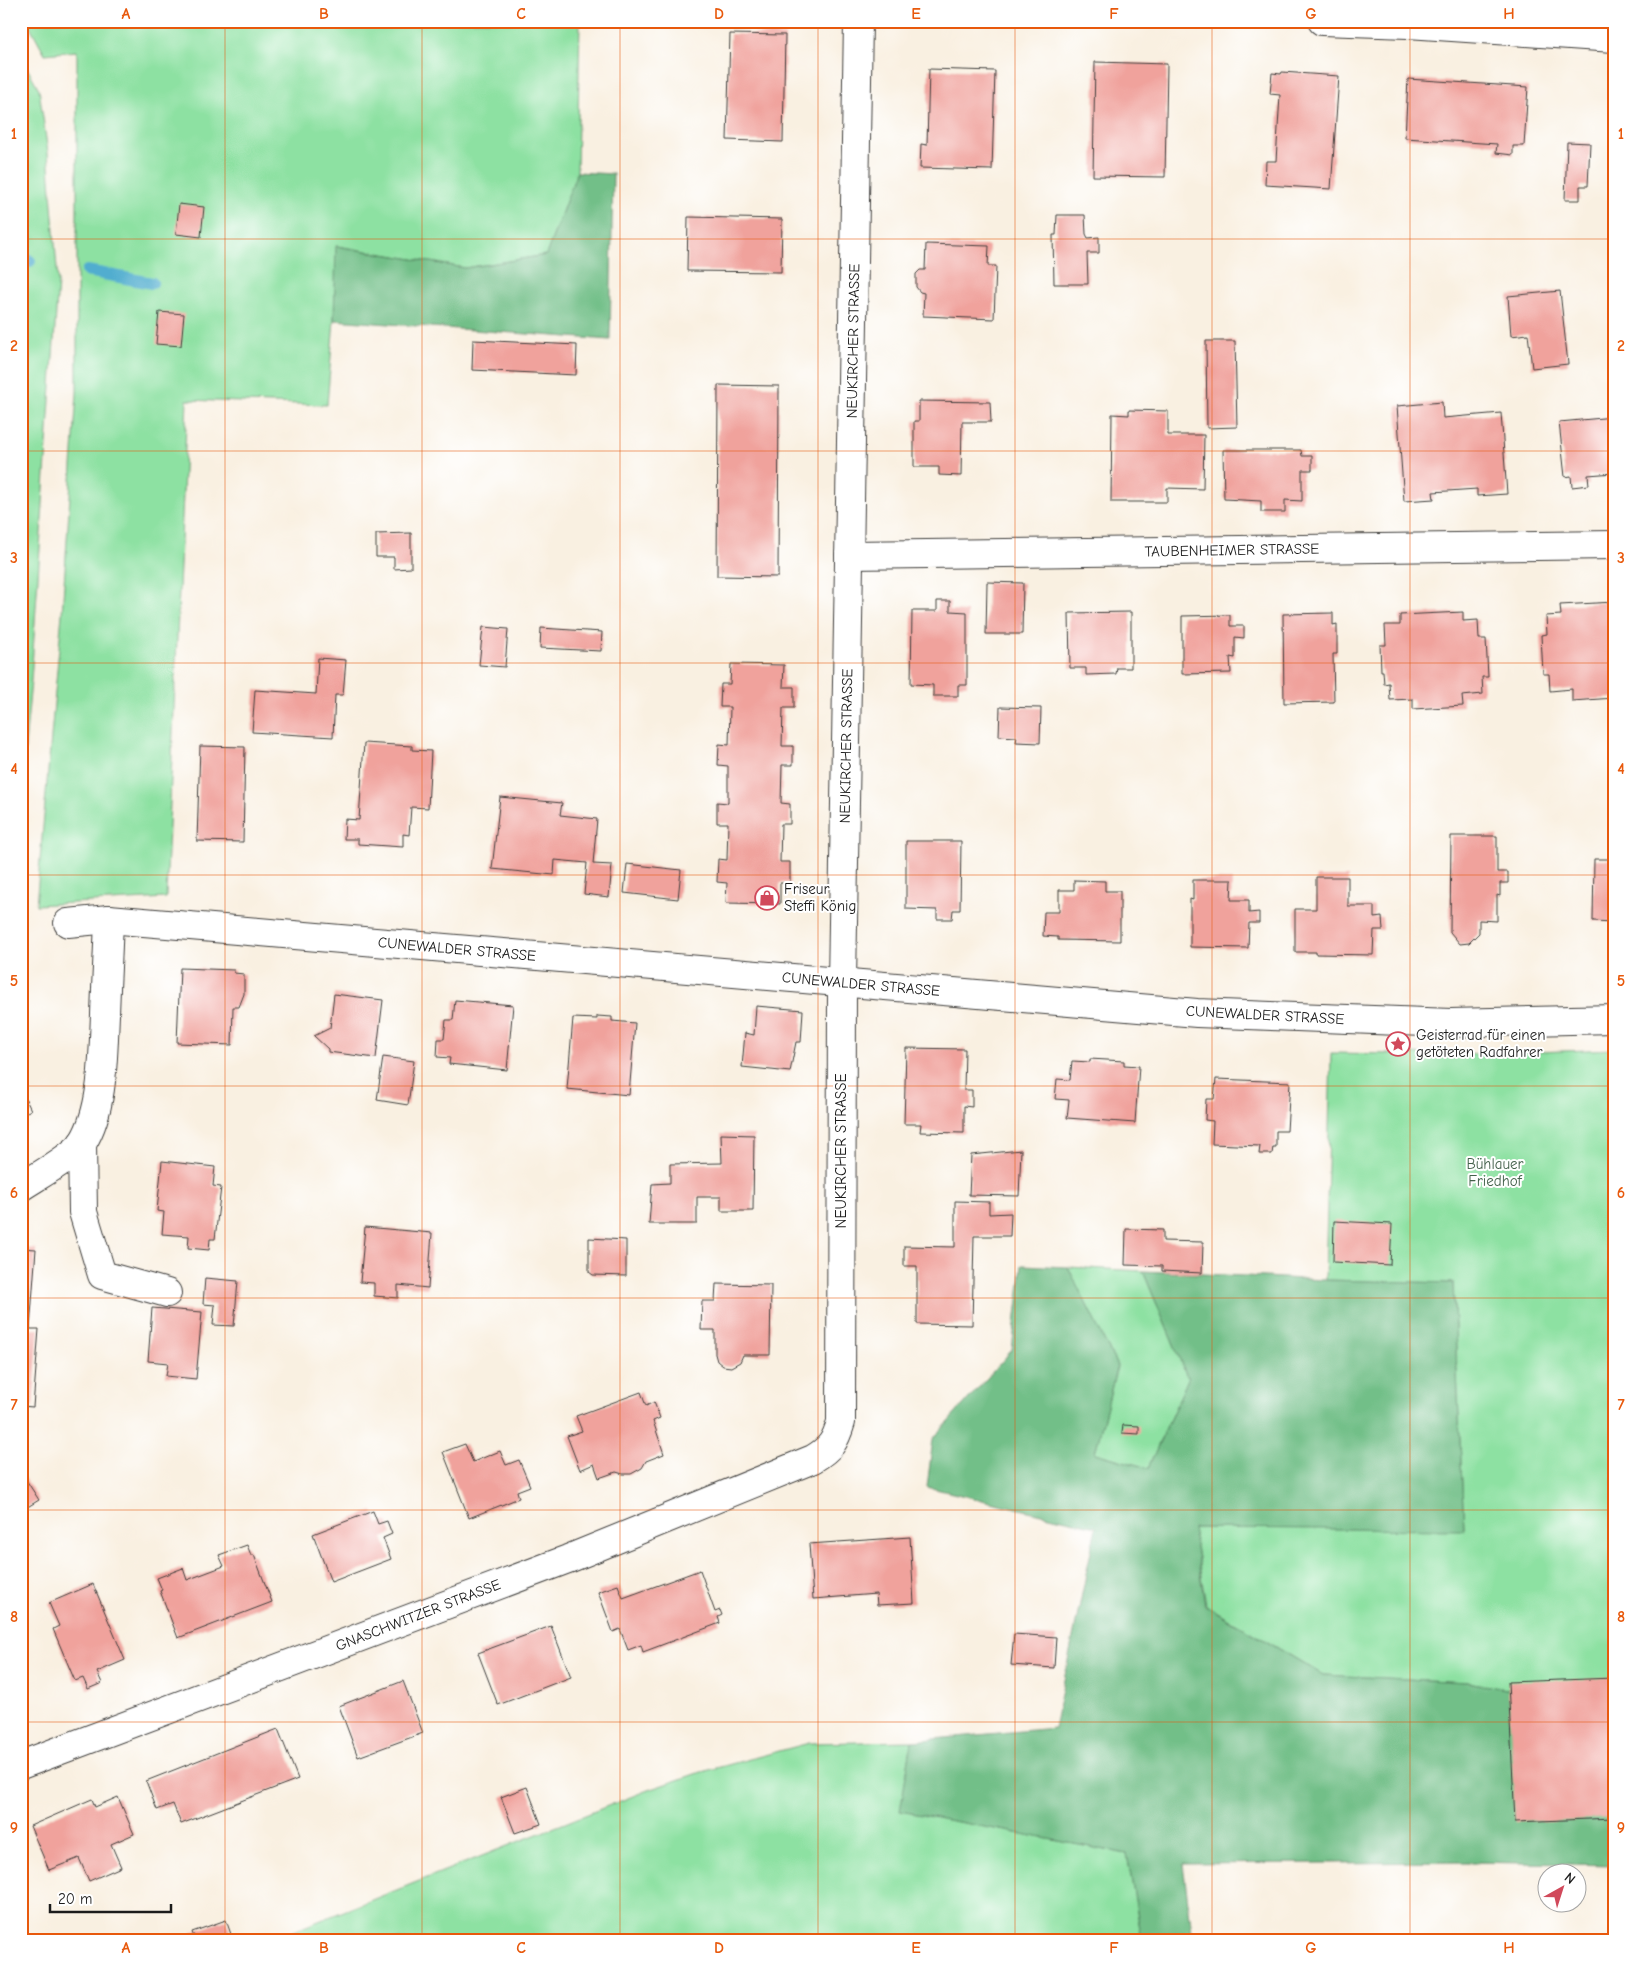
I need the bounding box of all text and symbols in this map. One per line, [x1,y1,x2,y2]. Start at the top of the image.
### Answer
text: A [122,5,131,23]
text: B [319,5,329,23]
text: C [516,5,526,23]
text: D [714,5,724,23]
text: E [911,5,921,23]
text: F [1109,5,1119,23]
text: G [1305,5,1317,23]
text: H [1503,5,1515,23]
text: 1 [11,125,17,143]
text: 1 [1618,125,1624,143]
street label: NEUKIRCHER STRASSE [843,263,863,419]
text: 2 [10,337,18,355]
text: 2 [1617,337,1625,355]
street label: TAUBENHEIMER STRASSE [1145,539,1319,561]
text: 3 [10,549,18,567]
text: 3 [1617,549,1625,567]
street label: NEUKIRCHER STRASSE [836,668,856,824]
text: 4 [10,760,18,778]
text: 4 [1617,760,1625,778]
place label: Friseur Steffi König [784,880,856,915]
shop icon: Friseur Steffi König [754,885,780,911]
street label: CUNEWALDER STRASSE [377,933,537,965]
street label: CUNEWALDER STRASSE [781,968,941,1000]
text: 5 [10,972,18,990]
text: 5 [1617,972,1625,990]
street label: CUNEWALDER STRASSE [1185,1002,1345,1028]
place label: Geisterrad für einen getöteten Radfahrer [1416,1026,1545,1061]
place icon: Geisterrad für einen getöteten Radfahrer [1385,1031,1411,1057]
street label: NEUKIRCHER STRASSE [832,1074,850,1228]
park label: Bühlauer Friedhof [1466,1155,1524,1190]
text: 6 [10,1184,18,1202]
text: 6 [1617,1184,1625,1202]
text: 7 [10,1396,18,1414]
text: 7 [1617,1396,1625,1414]
street label: GNASCHWITZER STRASSE [333,1575,503,1655]
text: 8 [10,1608,18,1626]
text: 8 [1617,1608,1625,1626]
text: 9 [10,1819,18,1837]
text: 9 [1617,1819,1625,1837]
north arrow [1538,1864,1588,1914]
text: N [1561,1869,1579,1888]
scale bar [50,1881,171,1913]
text: 20 m [58,1890,92,1908]
text: A [122,1939,131,1957]
text: B [319,1939,329,1957]
text: C [516,1939,526,1957]
text: D [714,1939,724,1957]
text: E [911,1939,921,1957]
text: F [1109,1939,1119,1957]
text: G [1305,1939,1317,1957]
text: H [1503,1939,1515,1957]

